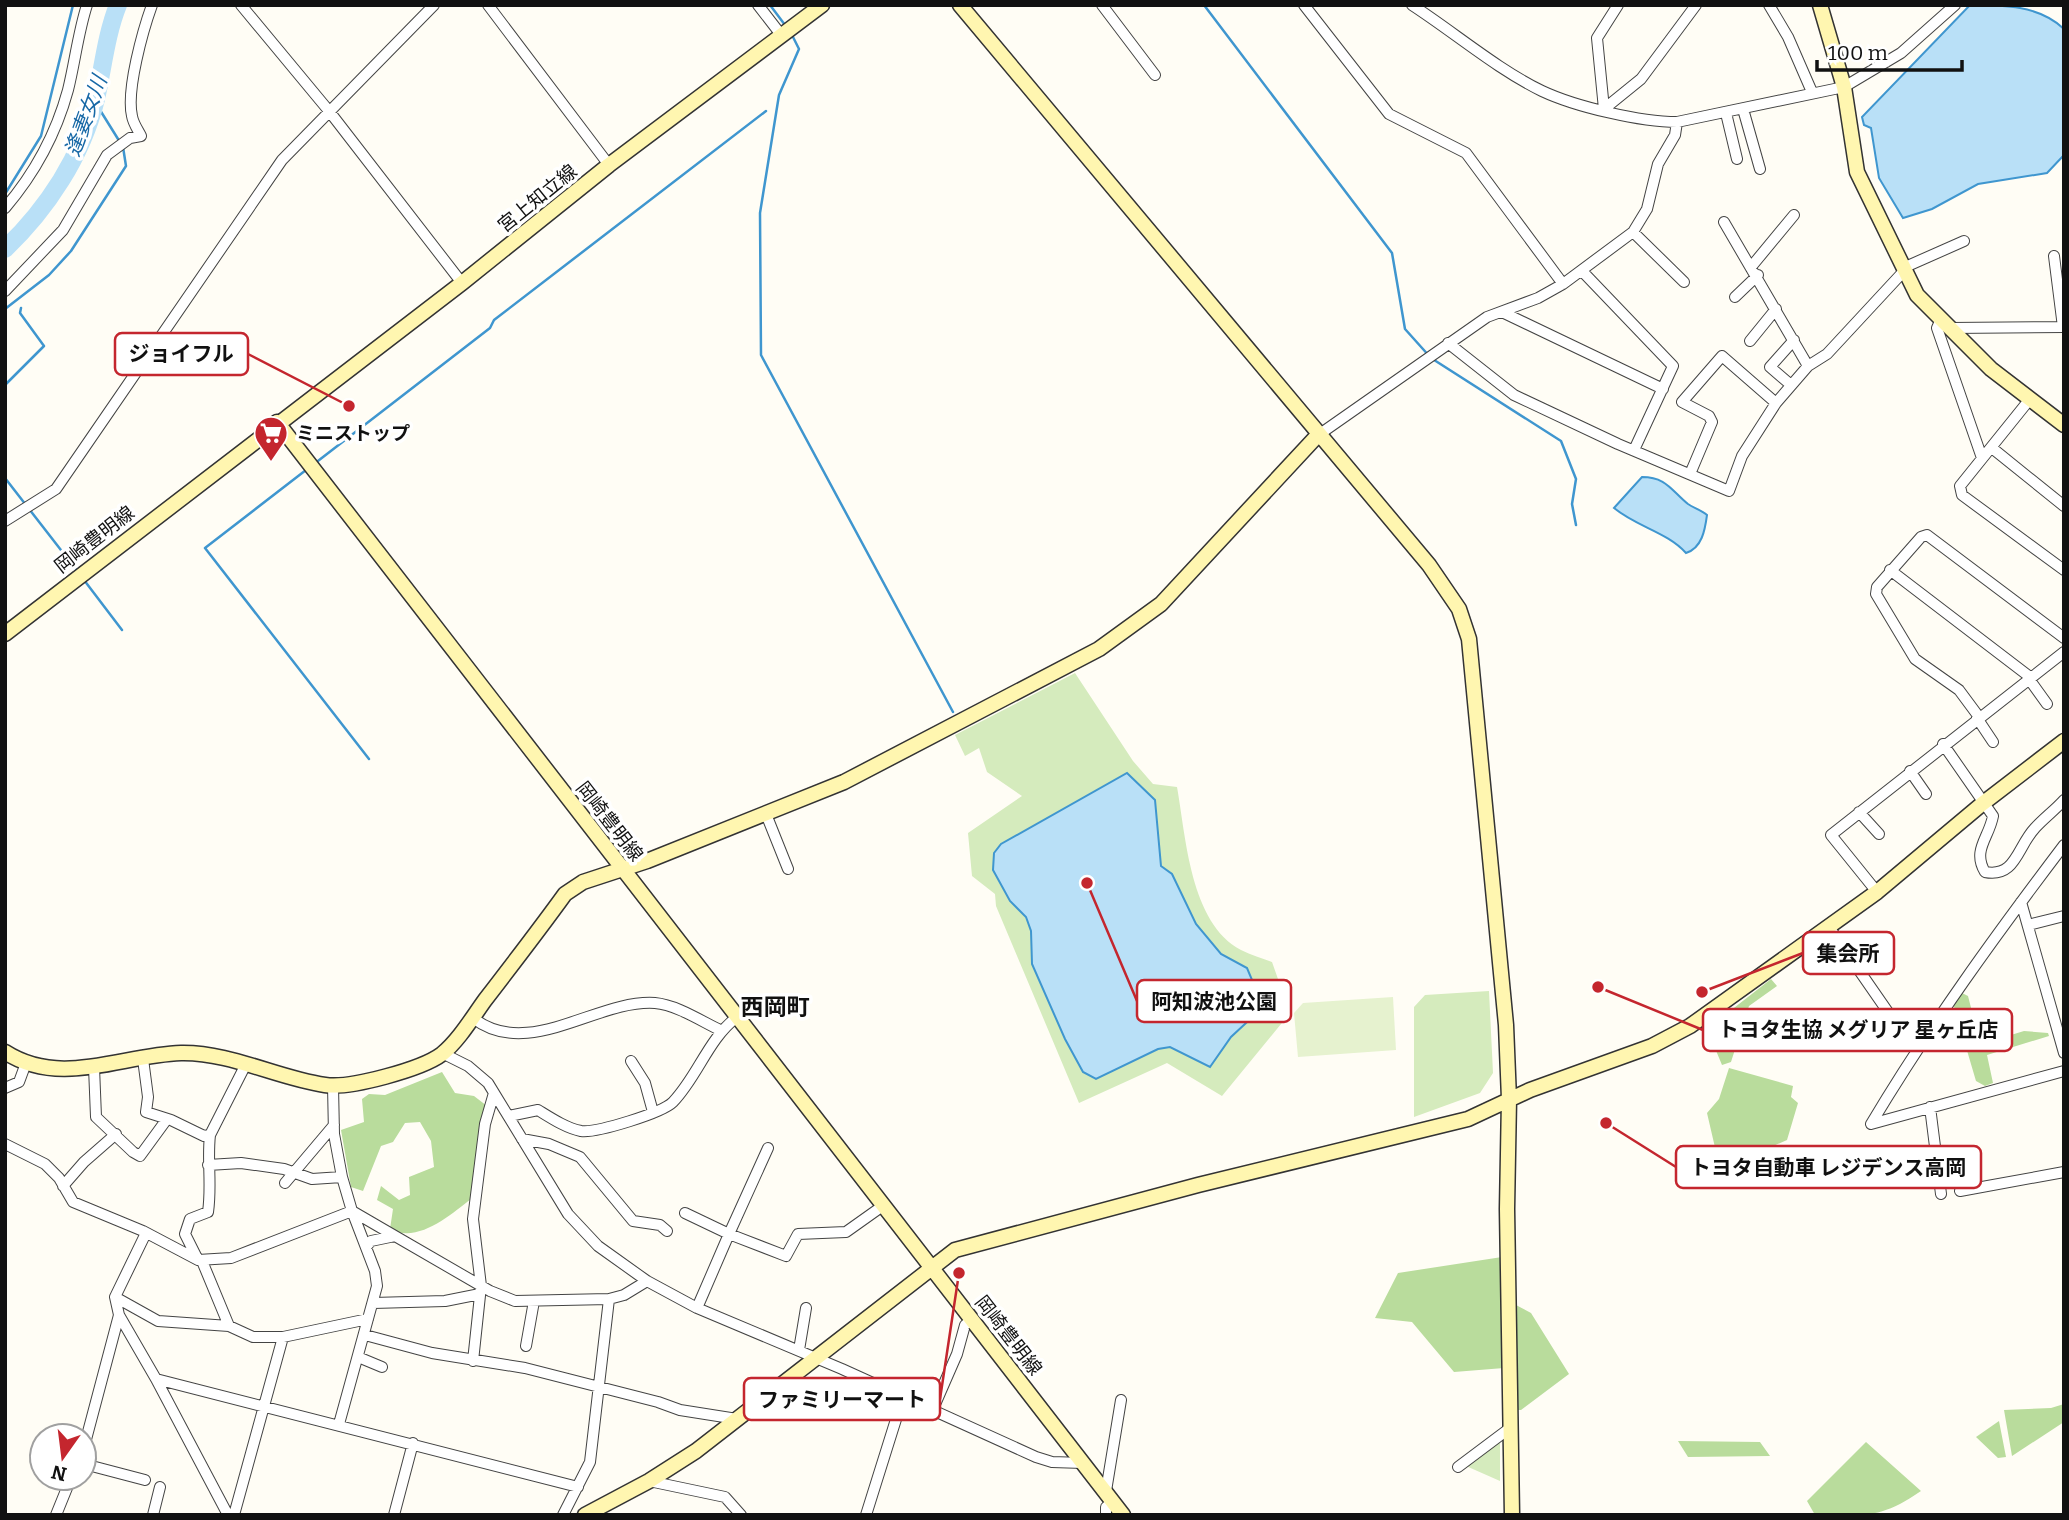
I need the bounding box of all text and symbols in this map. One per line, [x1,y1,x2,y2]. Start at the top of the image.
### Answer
scale bar [1817,28,1962,72]
text: 100 m [1828,40,1888,66]
water label: 逢妻女川 [59,70,113,160]
street label: 宮上知立線 [493,160,581,237]
callout: ジョイフル [115,333,248,375]
text: ジョイフル [129,341,234,367]
supermarket icon: ミニストップ [252,414,290,463]
place label: ミニストップ [296,422,410,445]
street label: 岡崎豊明線 [50,501,139,578]
street label: 岡崎豊明線 [571,777,648,866]
callout: 集会所 [1803,932,1894,974]
text: 集会所 [1817,941,1880,967]
callout: 阿知波池公園 [1137,980,1291,1022]
text: 阿知波池公園 [1151,989,1277,1015]
district label: 西岡町 [741,993,810,1021]
callout: トヨタ生協 メグリア 星ヶ丘店 [1703,1009,2012,1051]
text: トヨタ生協 メグリア 星ヶ丘店 [1718,1017,1998,1043]
callout: トヨタ自動車 レジデンス高岡 [1676,1146,1981,1188]
text: トヨタ自動車 レジデンス高岡 [1690,1155,1966,1181]
street label: 岡崎豊明線 [970,1291,1047,1380]
callout: ファミリーマート [744,1378,940,1420]
text: ファミリーマート [758,1387,926,1413]
north arrow [28,1422,98,1492]
text: N [49,1460,69,1486]

